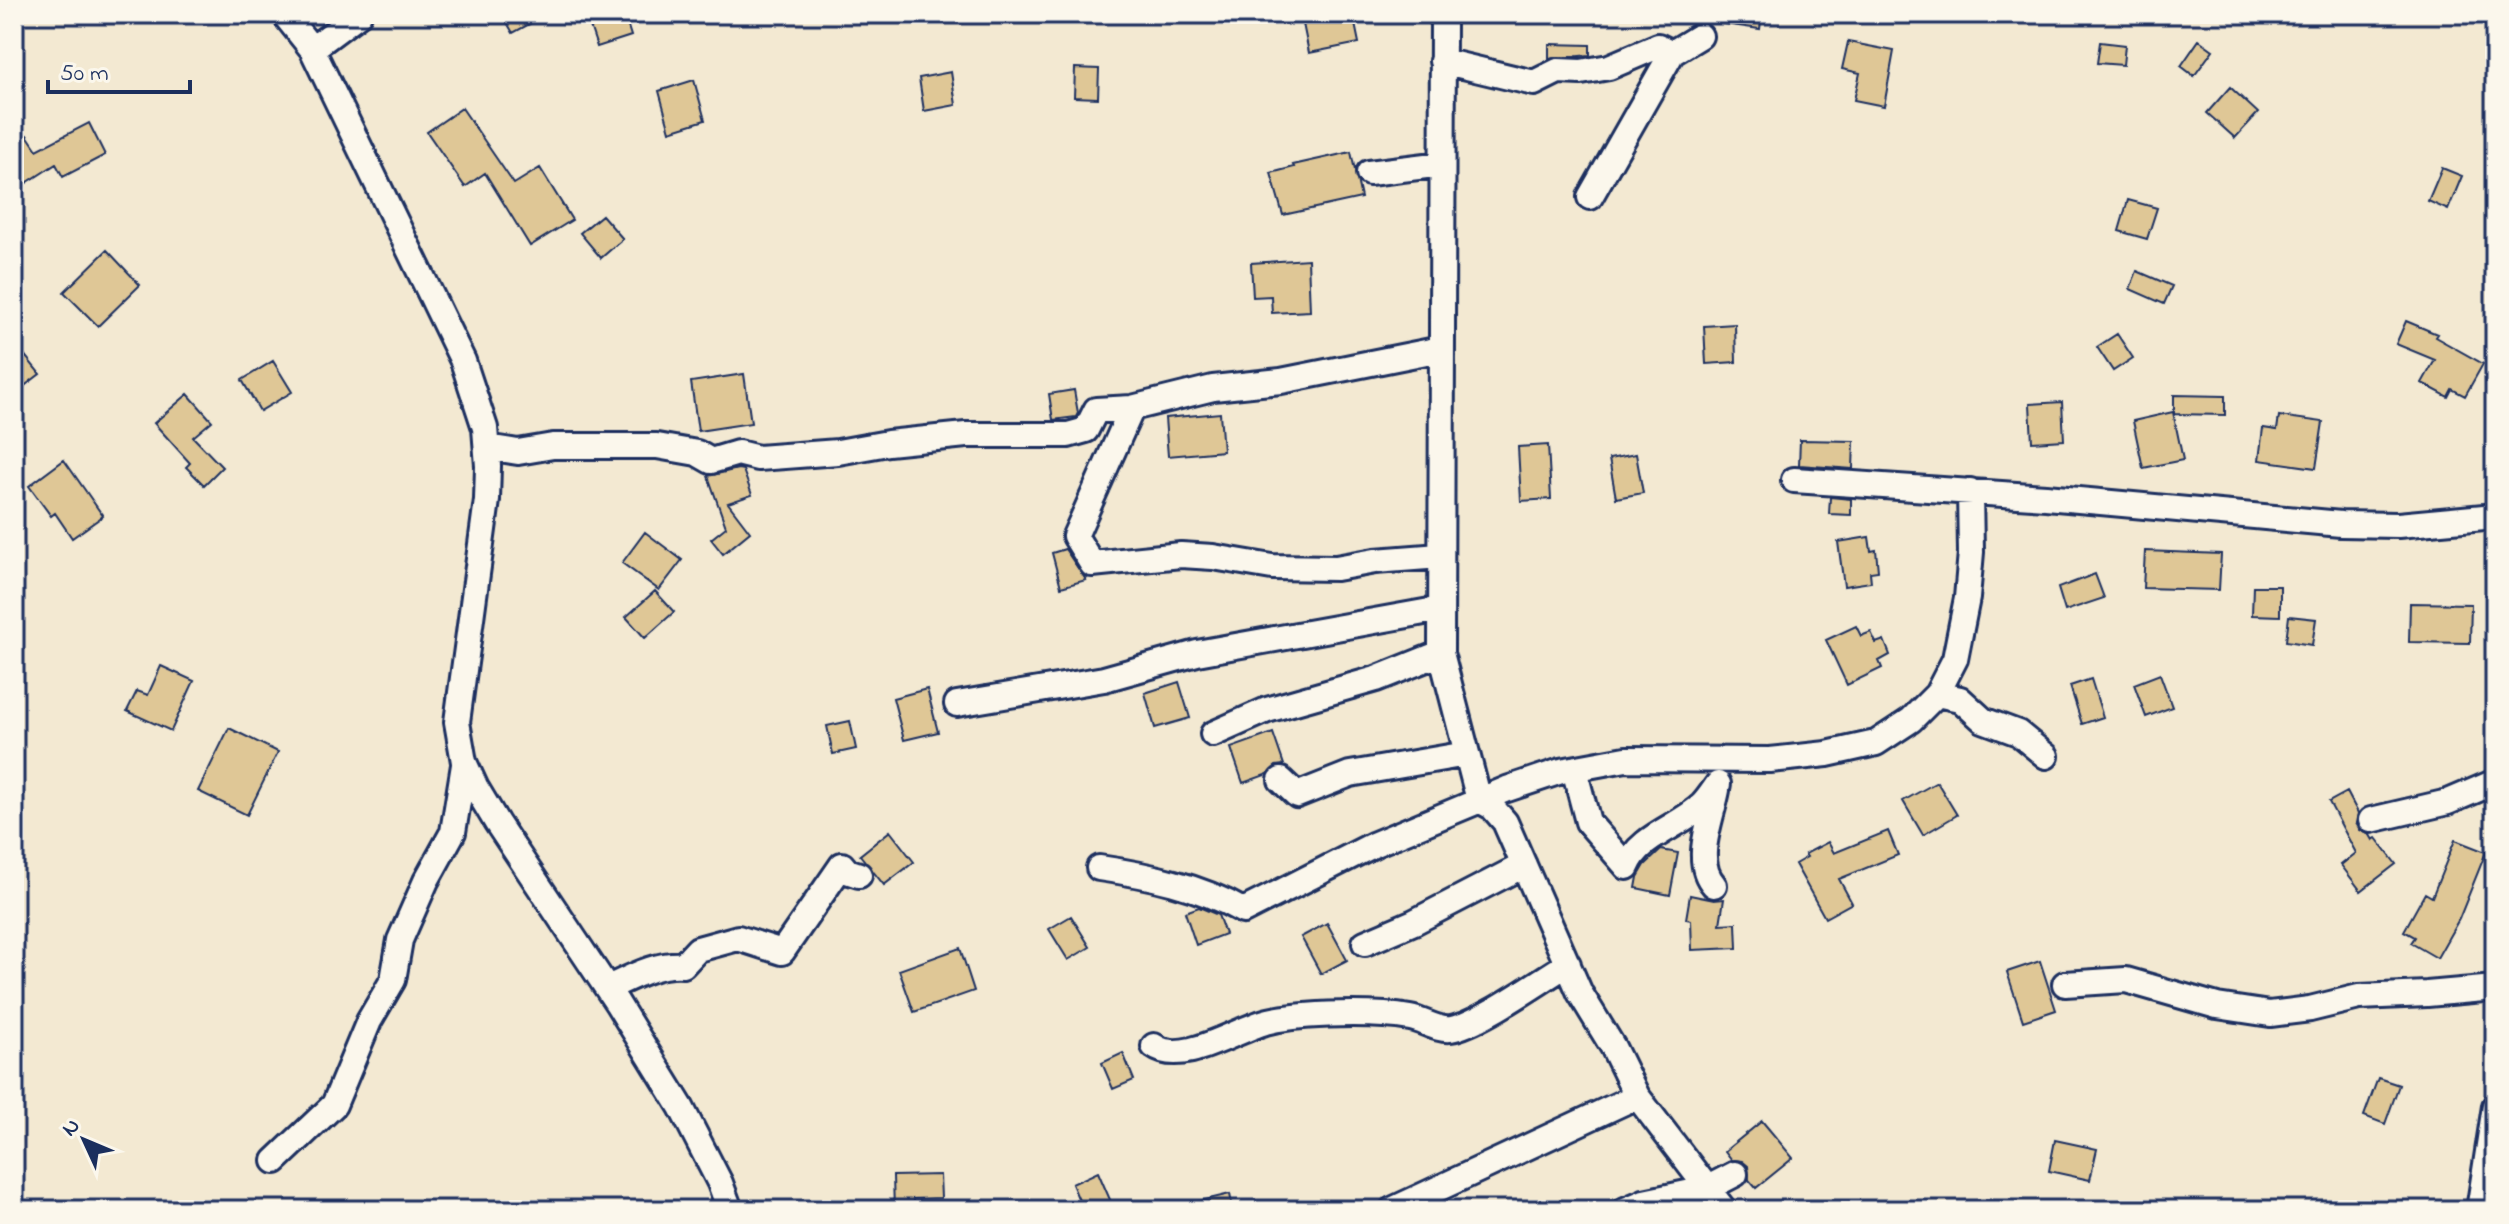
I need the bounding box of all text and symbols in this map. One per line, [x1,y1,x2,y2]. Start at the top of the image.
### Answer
scale bar [48,44,190,94]
text: 50 m [60,57,109,92]
north arrow [44,1100,124,1180]
text: N [55,1112,88,1145]

